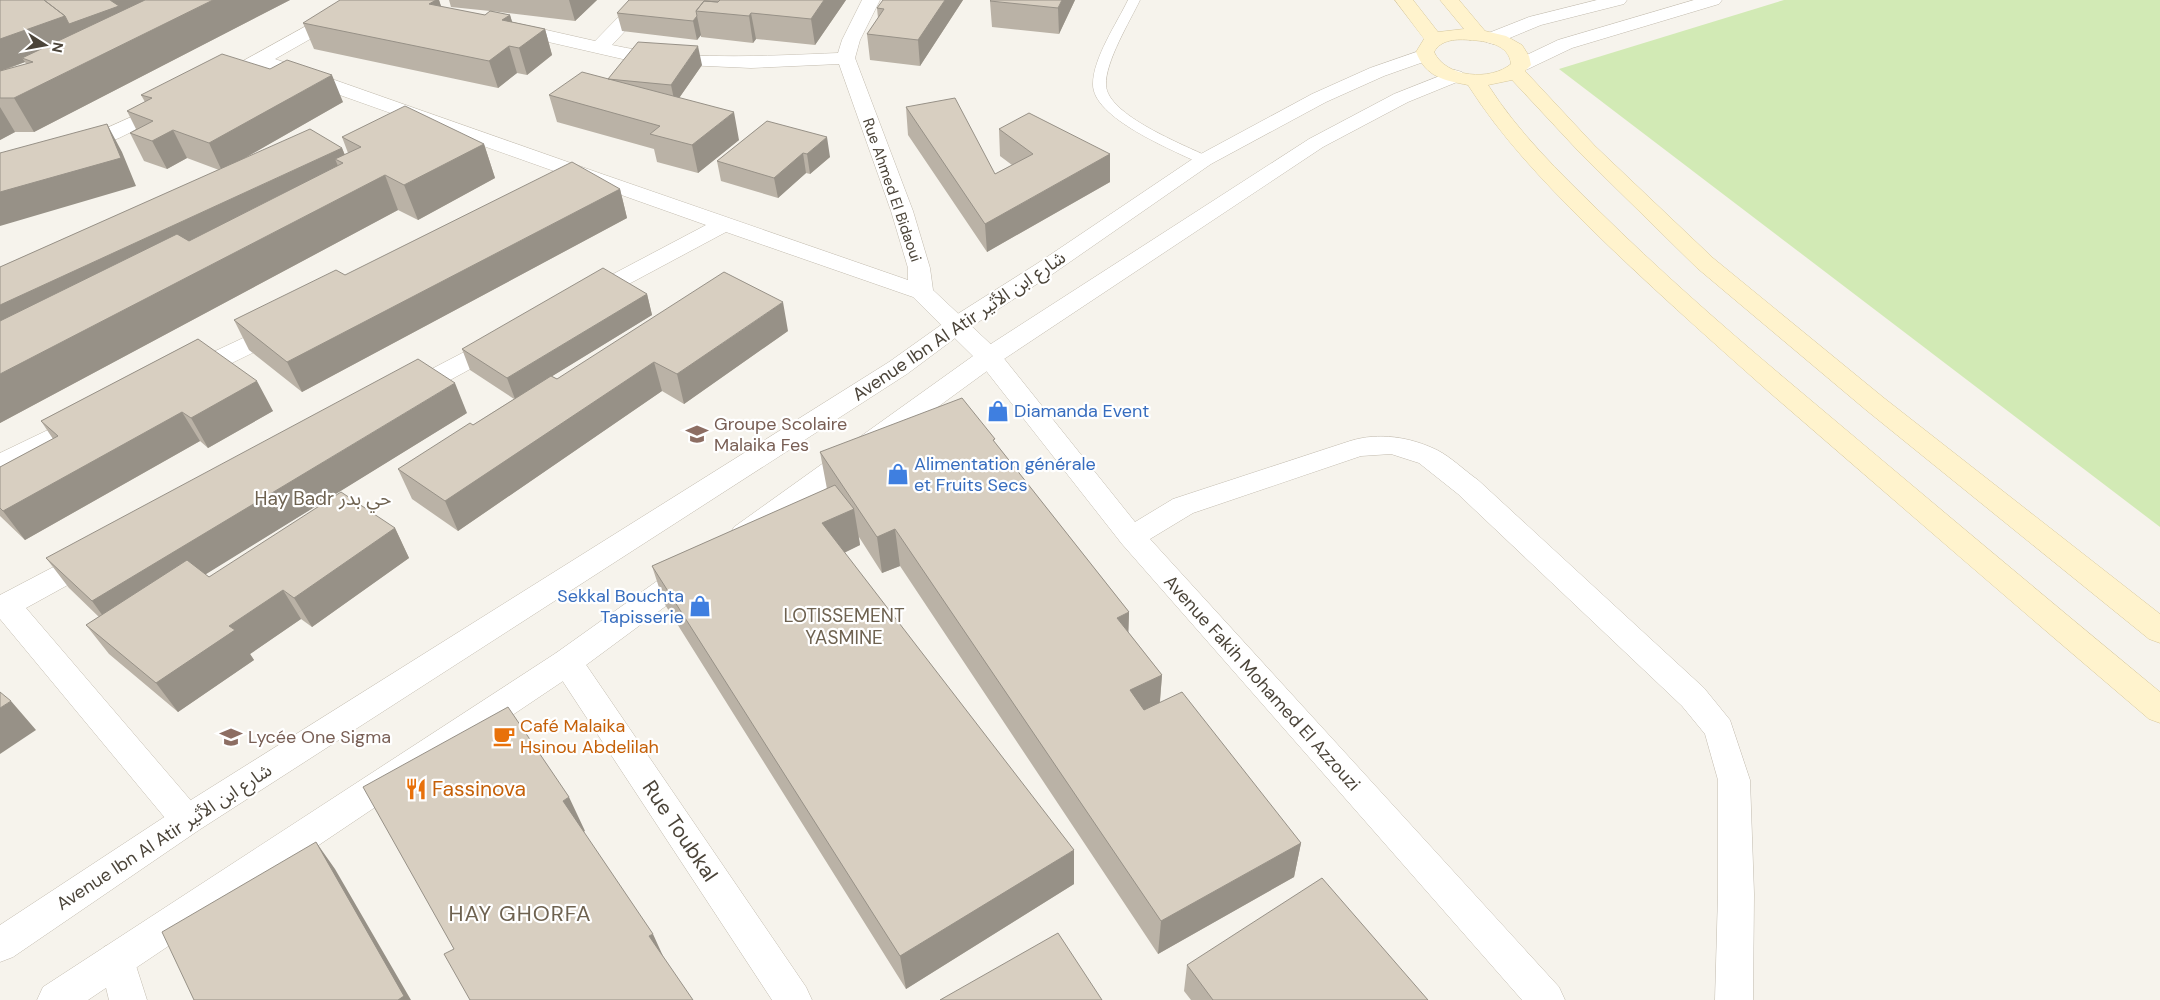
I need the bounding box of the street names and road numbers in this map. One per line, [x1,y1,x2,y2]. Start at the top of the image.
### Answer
street label: Rue Ahmed El Bidaoui [858,115,926,265]
street label: Avenue Ibn Al Atir شارع ابن الأثير [848,246,1071,408]
street label: Avenue Fakih Mohamed El Azzouzi [1159,570,1365,796]
street label: Avenue Ibn Al Atir شارع ابن الأثير [52,758,277,917]
street label: Rue Toubkal [636,775,724,887]

